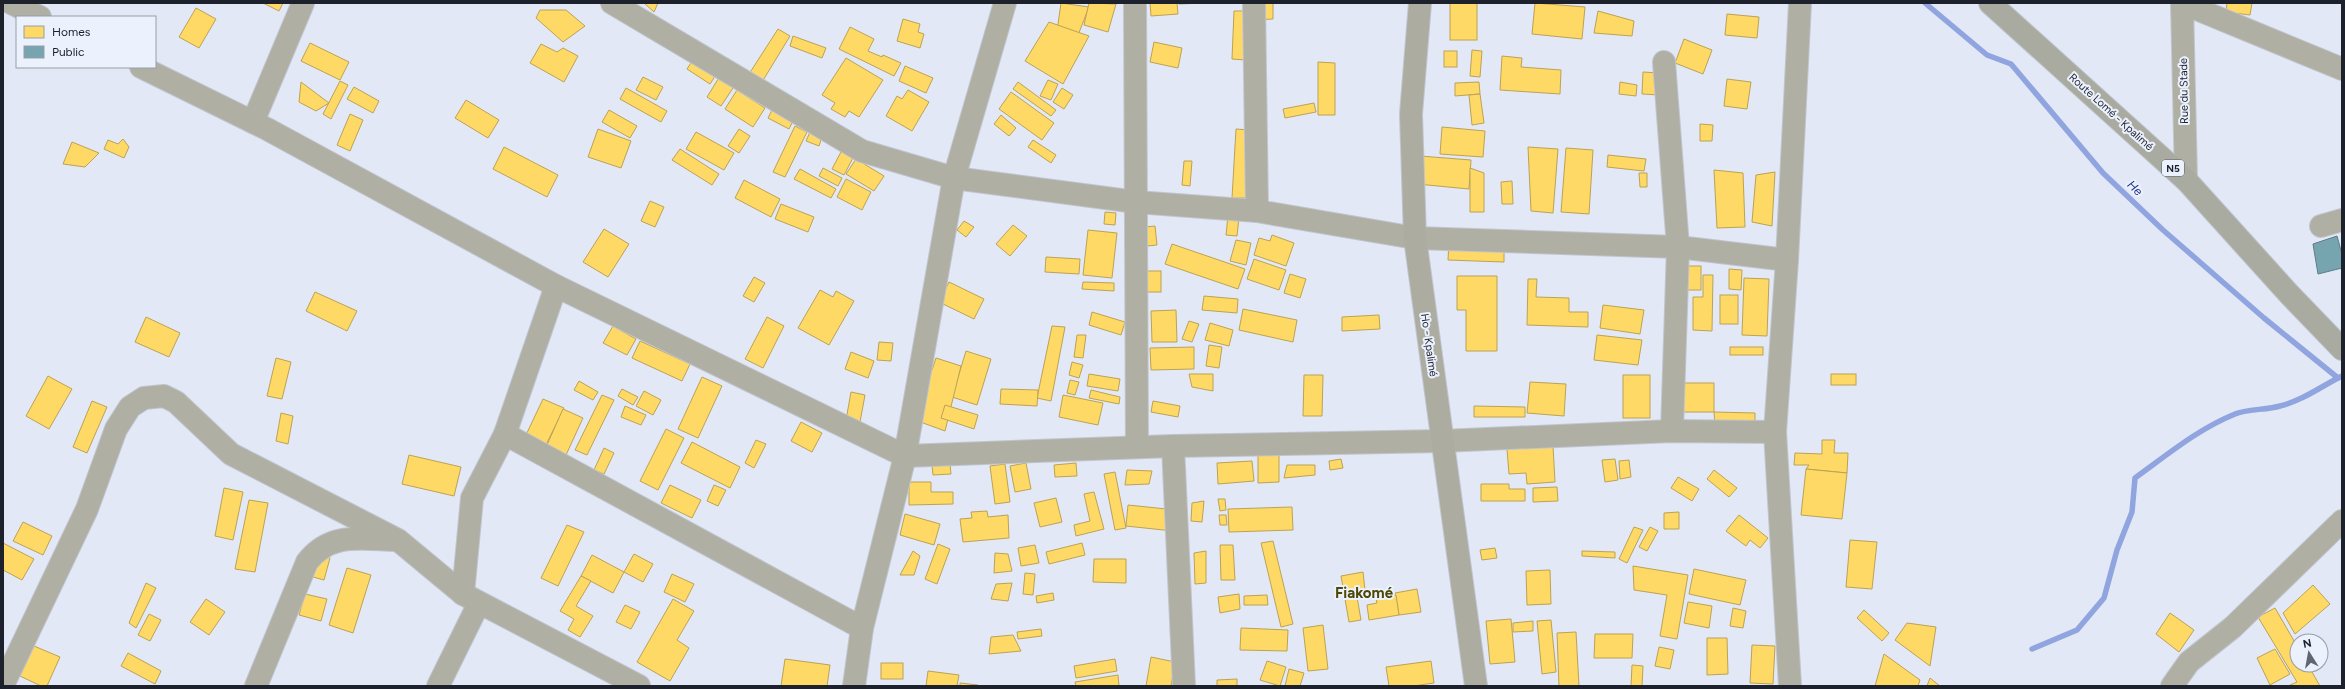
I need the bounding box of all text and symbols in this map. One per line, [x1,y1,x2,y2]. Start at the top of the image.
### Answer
legend [16,16,156,68]
text: Homes [52,25,91,39]
text: Public [52,45,85,59]
street label: Rue du Stade [2177,58,2191,124]
street label: Route Lomé - Kpalimé [2066,71,2156,153]
road number: N5 [2162,160,2184,176]
water label: He [2125,178,2146,199]
street label: Ho - Kpalimé [1418,312,1440,378]
district label: Fiakomé [1335,584,1394,602]
north arrow [2289,633,2329,673]
text: N [2302,636,2313,651]

